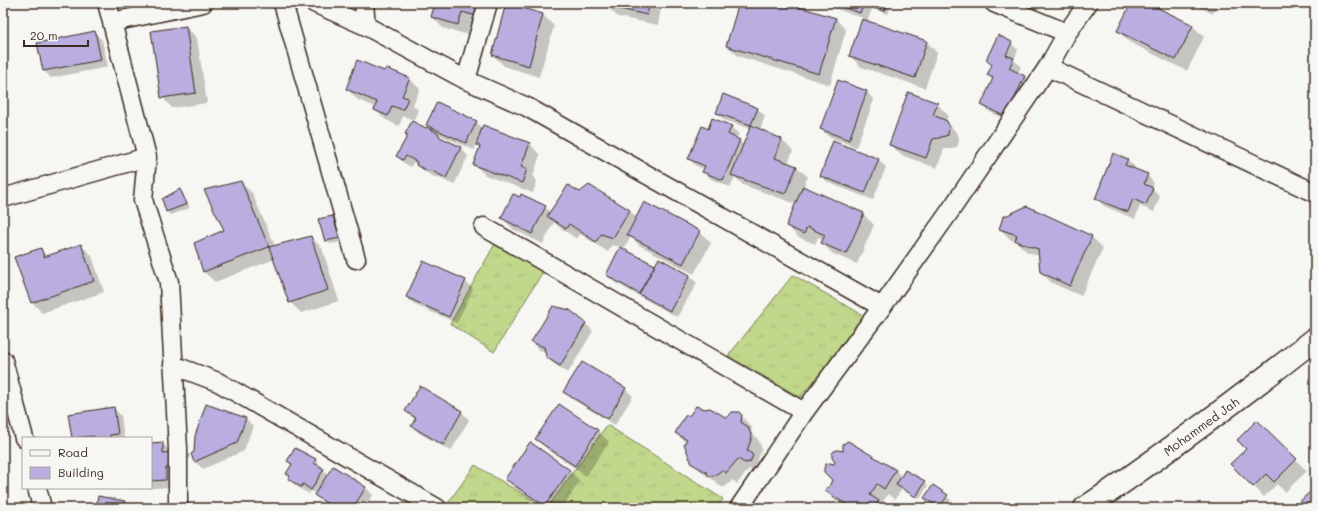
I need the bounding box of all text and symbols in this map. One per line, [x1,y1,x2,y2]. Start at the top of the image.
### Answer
scale bar [24,22,88,48]
text: 20 m [30,27,58,43]
street label: Mohammed Jah [1160,393,1242,459]
legend [22,437,152,489]
text: Road [58,444,88,460]
text: Building [58,464,104,480]

